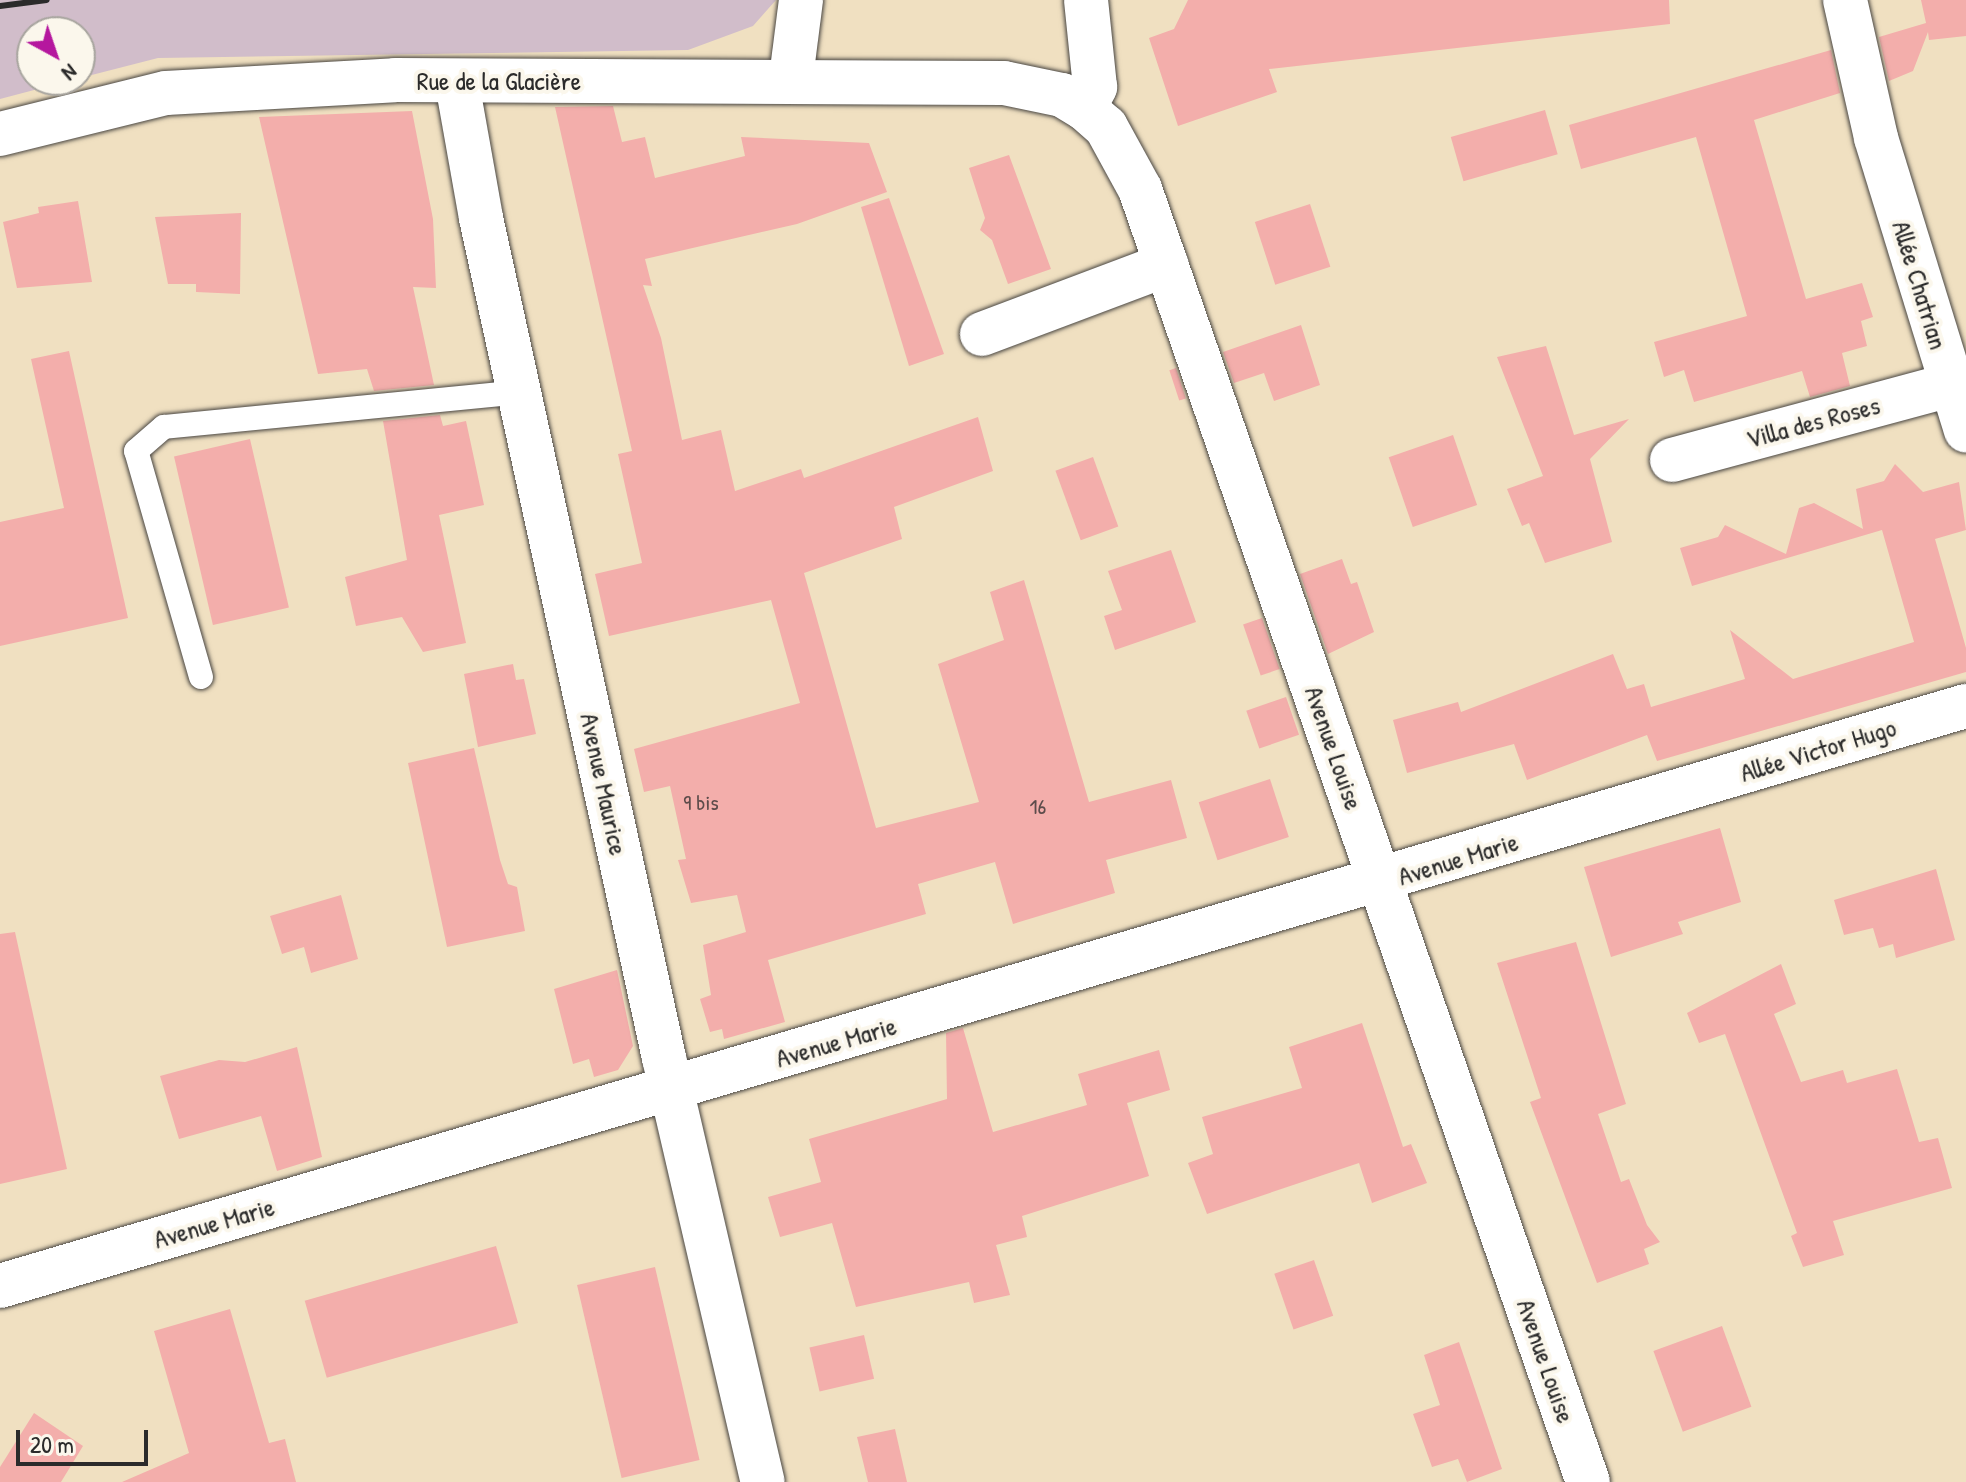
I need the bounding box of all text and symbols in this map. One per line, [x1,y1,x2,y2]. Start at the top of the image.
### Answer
north arrow [16,16,96,96]
text: N [56,58,84,88]
street label: Rue de la Glacière [417,65,581,97]
street label: Allée Chatrian [1886,217,1954,353]
street label: Villa des Roses [1743,389,1883,455]
street label: Avenue Louise [1298,682,1370,814]
street label: Avenue Maurice [574,710,634,858]
street label: Allée Victor Hugo [1736,712,1900,788]
house number: 9 bis [683,790,719,816]
house number: 16 [1030,794,1046,820]
street label: Avenue Marie [1394,826,1522,892]
street label: Avenue Marie [772,1010,900,1074]
street label: Avenue Marie [150,1191,278,1255]
street label: Avenue Louise [1510,1295,1582,1427]
scale bar [20,1414,152,1464]
text: 20 m [30,1428,74,1460]

